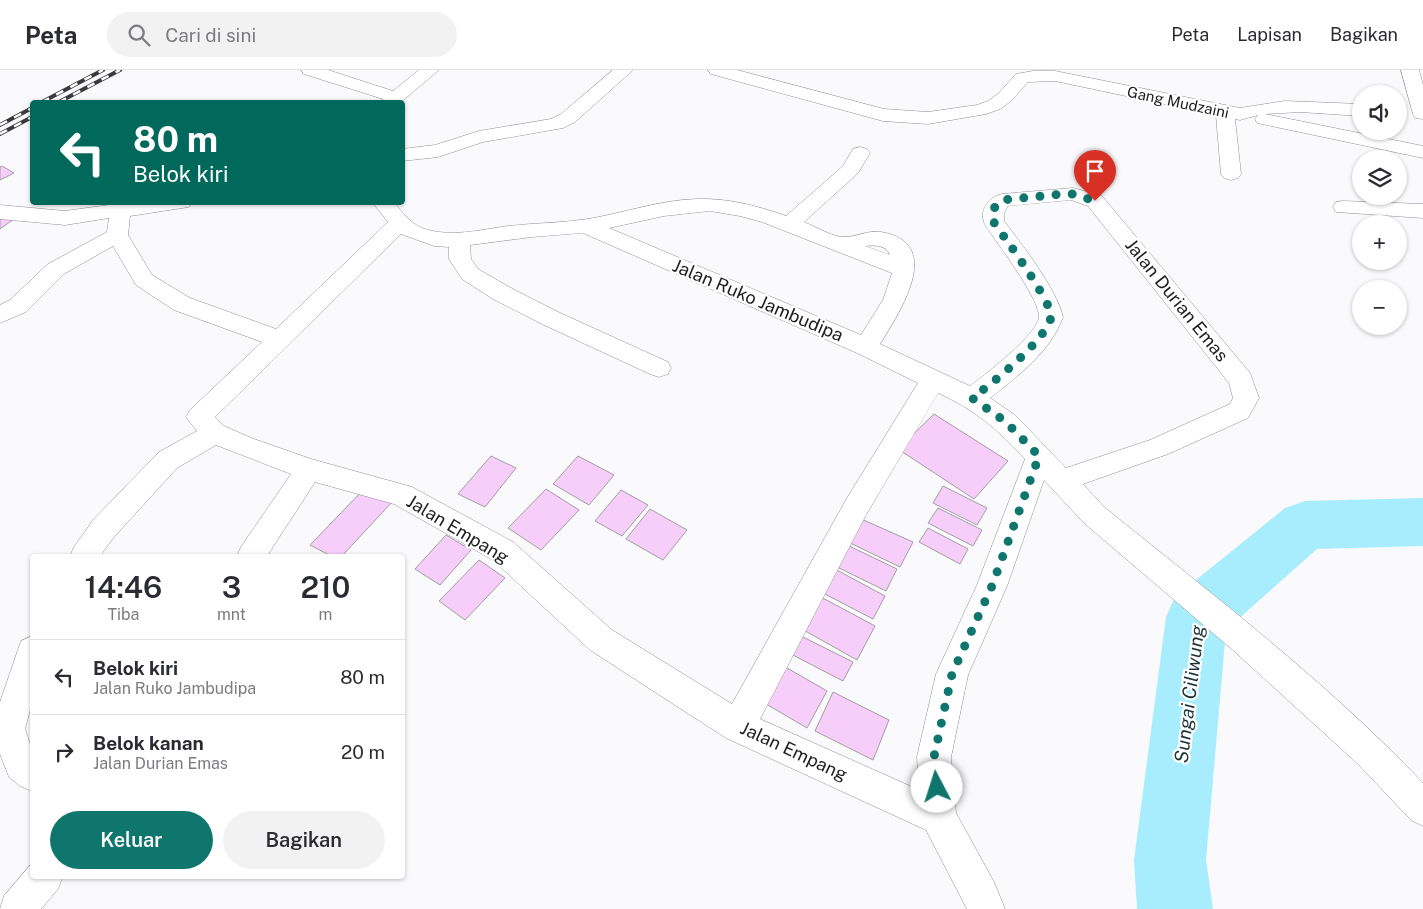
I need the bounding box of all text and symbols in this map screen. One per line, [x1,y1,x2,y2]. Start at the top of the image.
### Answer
search box [107,12,457,57]
text: Peta [25,21,77,49]
icon: search [125,21,153,49]
text: Cari di sini [165,24,256,46]
text: Peta [1171,24,1209,45]
text: Lapisan [1237,24,1302,45]
text: Bagikan [1330,24,1398,45]
street label: Gang Mudzaini [1126,83,1230,121]
map controls [1352,85,1407,335]
button: sound [1352,85,1407,140]
text: 80 m [133,119,218,160]
icon: left [50,120,115,185]
pin [1074,150,1116,201]
button: layers [1352,150,1407,205]
icon: arrive [1081,157,1109,185]
text: Belok kiri [133,161,229,187]
button: + [1352,215,1407,270]
street label: Jalan Durian Emas [1121,234,1233,366]
street label: Jalan Ruko Jambudipa [669,255,847,345]
button: − [1352,280,1407,335]
street label: Jalan Empang [403,490,513,568]
text: 14:46 [85,569,162,605]
text: 3 [222,569,241,605]
text: 210 [300,569,350,605]
text: Tiba [108,605,139,624]
text: mnt [217,605,246,624]
text: m [319,605,332,624]
water label: Sungai Ciliwung [1170,623,1208,764]
text: Belok kiri [93,657,178,679]
icon: left [50,663,78,691]
text: 80 m [340,666,385,688]
text: Jalan Ruko Jambudipa [93,679,256,698]
street label: Jalan Empang [737,717,851,785]
text: Belok kanan [93,732,204,754]
icon: right [50,738,78,766]
text: 20 m [341,741,385,763]
text: Jalan Durian Emas [93,754,228,773]
position arrow [910,760,962,812]
button: Keluar [50,811,213,869]
button: Bagikan [223,811,385,869]

